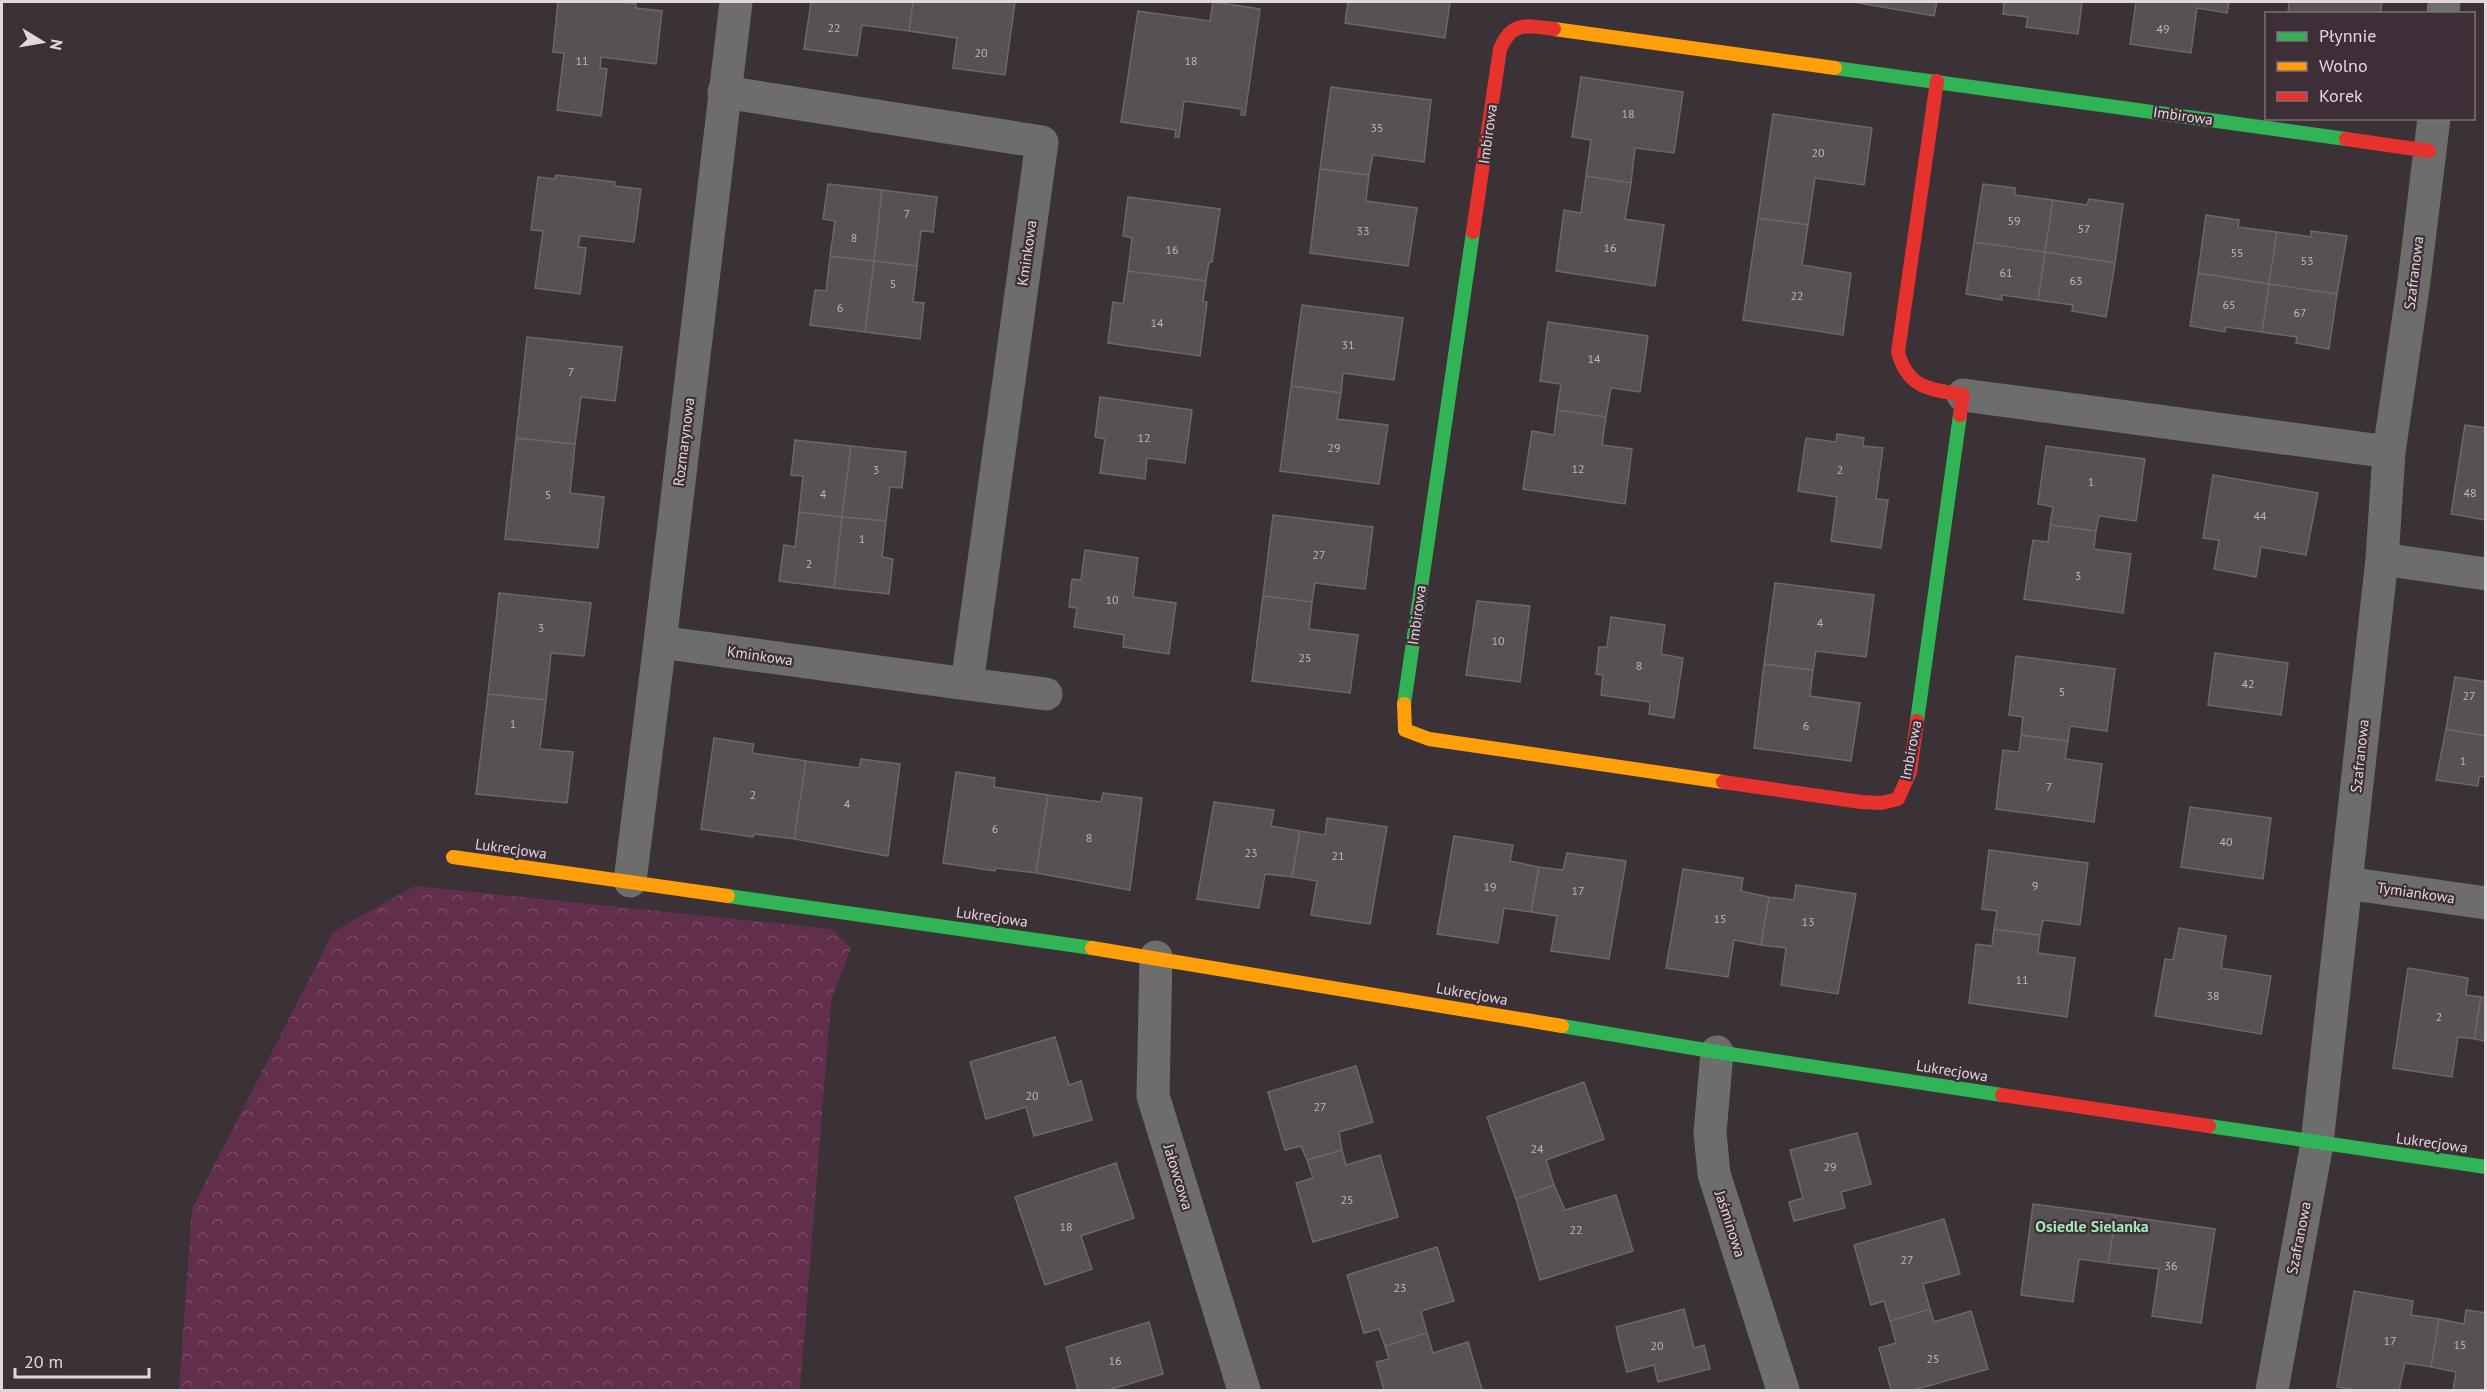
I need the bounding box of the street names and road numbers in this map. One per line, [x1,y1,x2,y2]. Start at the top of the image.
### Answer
street label: Imbirowa [2152,102,2214,129]
street label: Imbirowa [1474,103,1501,165]
street label: Kminkowa [1012,219,1041,287]
street label: Szafranowa [2400,235,2427,311]
street label: Rozmarynowa [669,397,698,487]
street label: Imbirowa [1403,584,1430,646]
street label: Kminkowa [726,641,794,670]
street label: Szafranowa [2346,718,2373,794]
street label: Imbirowa [1895,719,1926,781]
street label: Lukrecjowa [474,834,548,863]
street label: Tymiankowa [2376,878,2456,907]
street label: Lukrecjowa [955,902,1029,931]
street label: Lukrecjowa [1435,978,1509,1009]
street label: Lukrecjowa [1915,1055,1989,1086]
street label: Lukrecjowa [2395,1128,2469,1157]
street label: Jałowcowa [1159,1141,1197,1212]
street label: Jaśminowa [1710,1187,1750,1260]
street label: Szafranowa [2282,1200,2315,1276]

